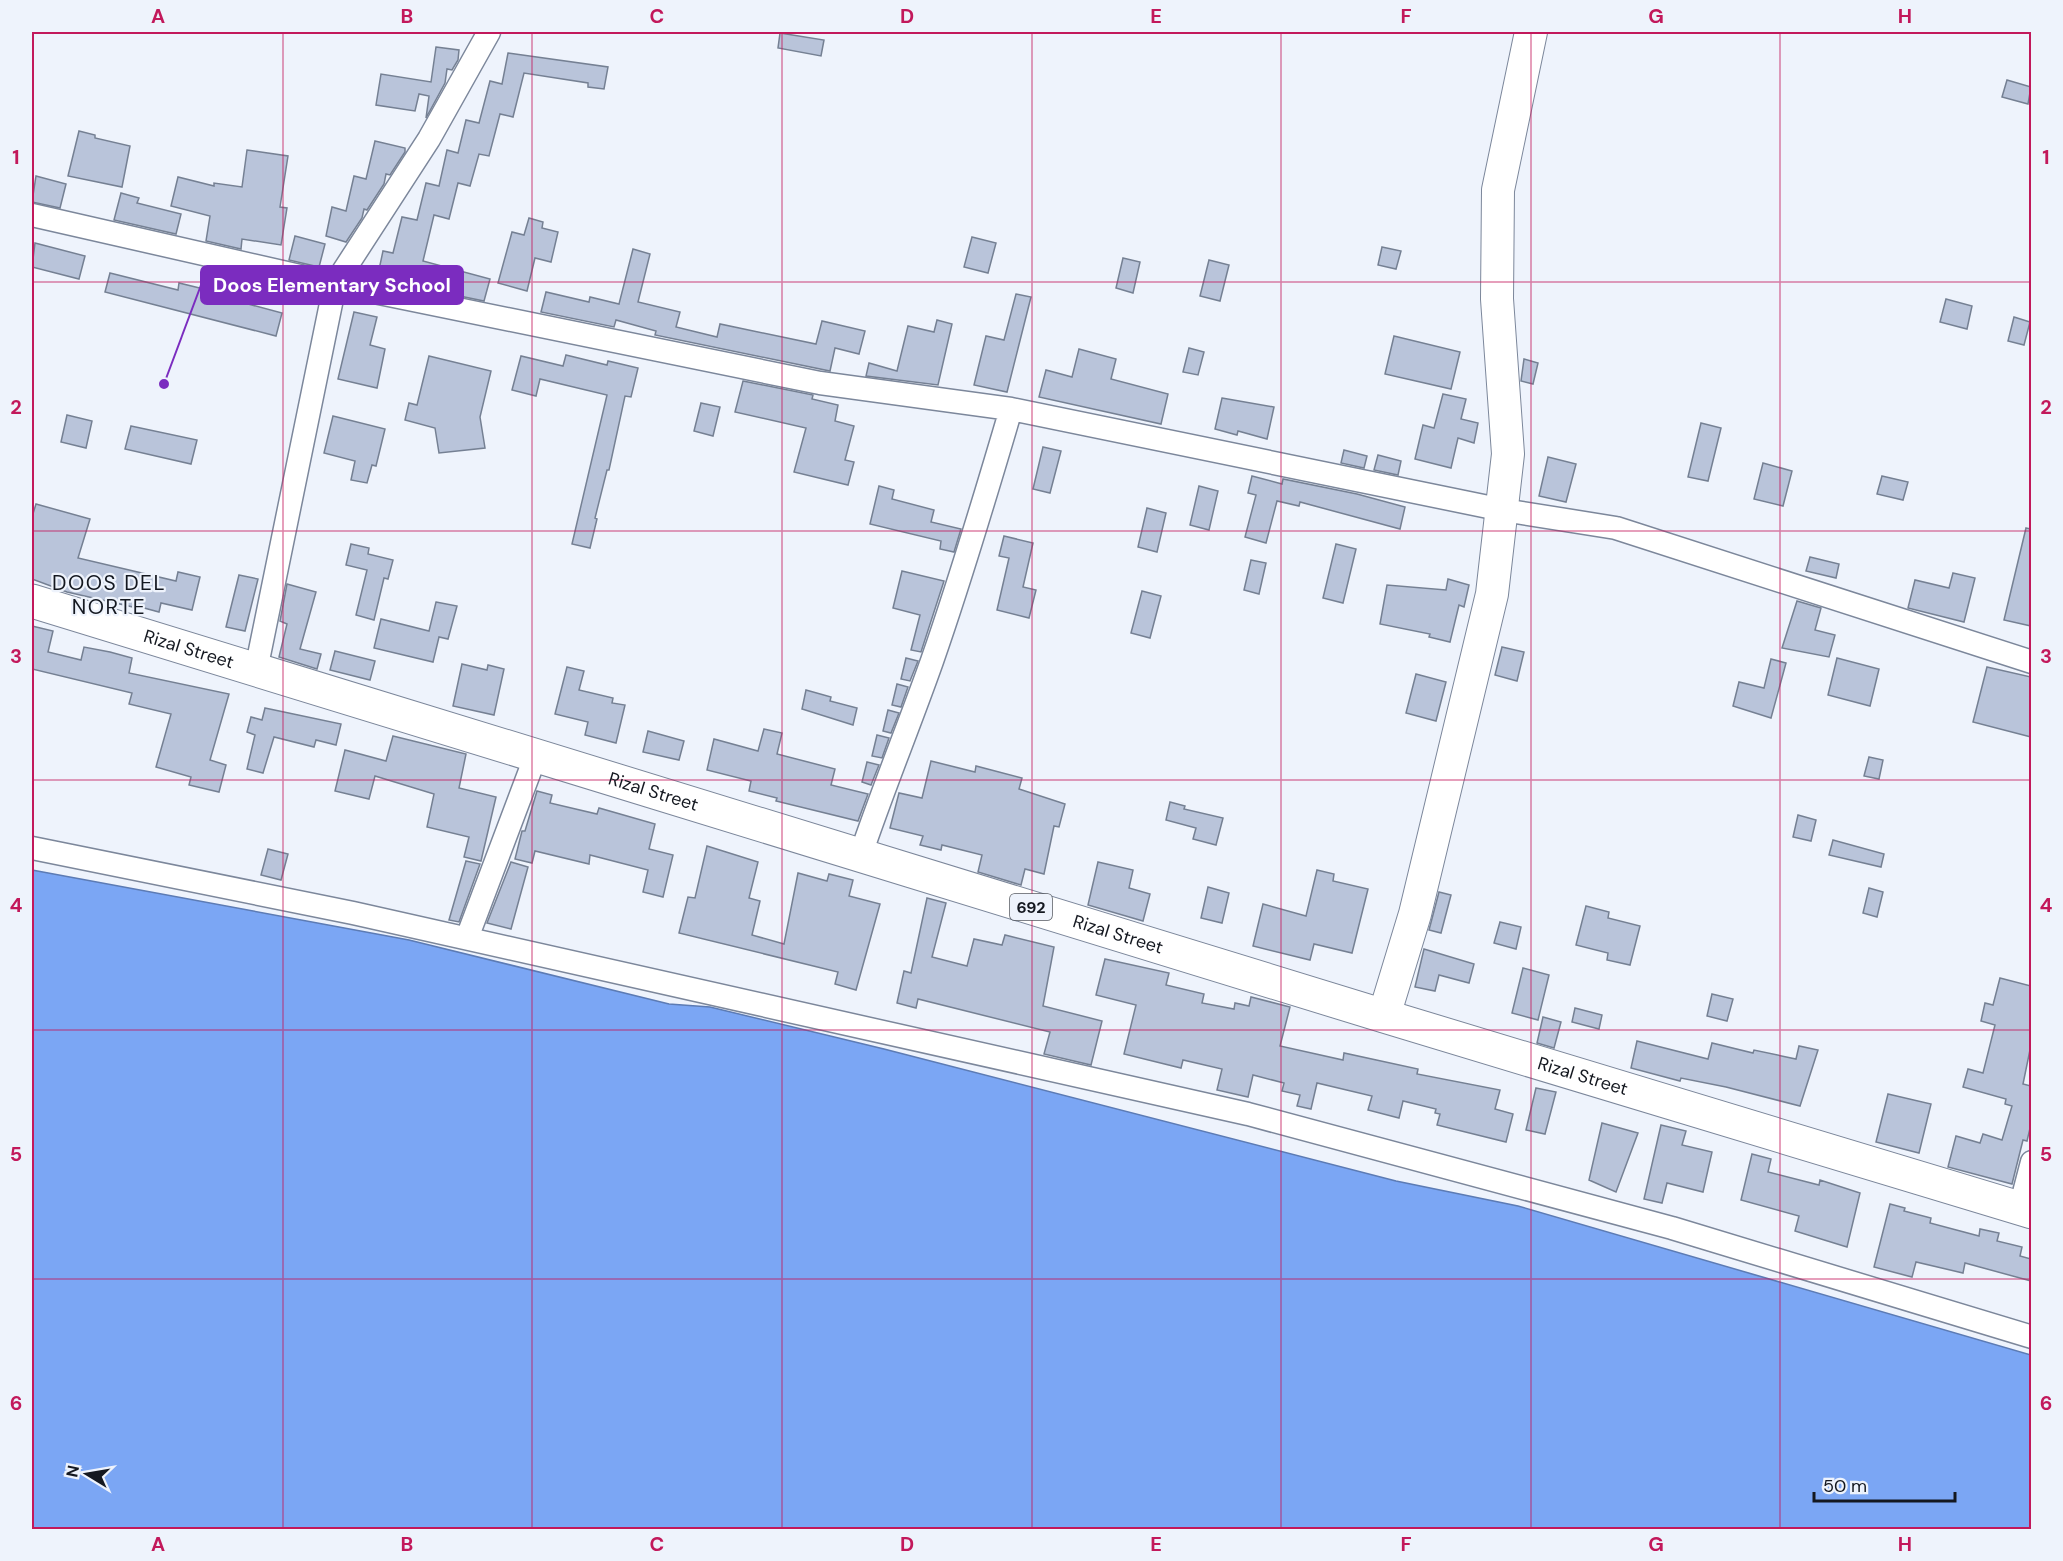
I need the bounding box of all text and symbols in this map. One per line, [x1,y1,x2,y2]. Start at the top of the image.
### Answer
text: A [151,3,165,29]
text: B [401,3,413,29]
text: C [650,3,664,29]
text: D [900,3,914,29]
text: E [1150,3,1162,29]
text: F [1400,3,1412,29]
text: G [1648,3,1664,29]
text: H [1898,3,1912,29]
text: 1 [12,144,20,170]
text: 1 [2042,144,2050,170]
callout: Doos Elementary School [201,266,463,304]
text: Doos Elementary School [213,272,451,298]
text: 2 [10,394,22,420]
text: 2 [2040,394,2052,420]
district label: DOOS DEL NORTE [52,569,166,621]
street label: Rizal Street [141,624,237,674]
text: 3 [10,643,22,669]
text: 3 [2040,643,2052,669]
street label: Rizal Street [605,767,701,817]
text: 4 [10,892,23,918]
text: 4 [2040,892,2053,918]
road number: 692 [1010,894,1052,920]
street label: Rizal Street [1070,909,1166,959]
street label: Rizal Street [1535,1051,1631,1101]
text: 5 [10,1141,22,1167]
text: 5 [2040,1141,2052,1167]
text: 6 [10,1390,22,1416]
text: 6 [2040,1390,2052,1416]
north arrow [57,1444,117,1504]
text: N [61,1464,84,1479]
scale bar [1814,1465,1955,1503]
text: 50 m [1823,1474,1867,1498]
text: A [151,1531,165,1557]
text: B [401,1531,413,1557]
text: C [650,1531,664,1557]
text: D [900,1531,914,1557]
text: E [1150,1531,1162,1557]
text: F [1400,1531,1412,1557]
text: G [1648,1531,1664,1557]
text: H [1898,1531,1912,1557]

